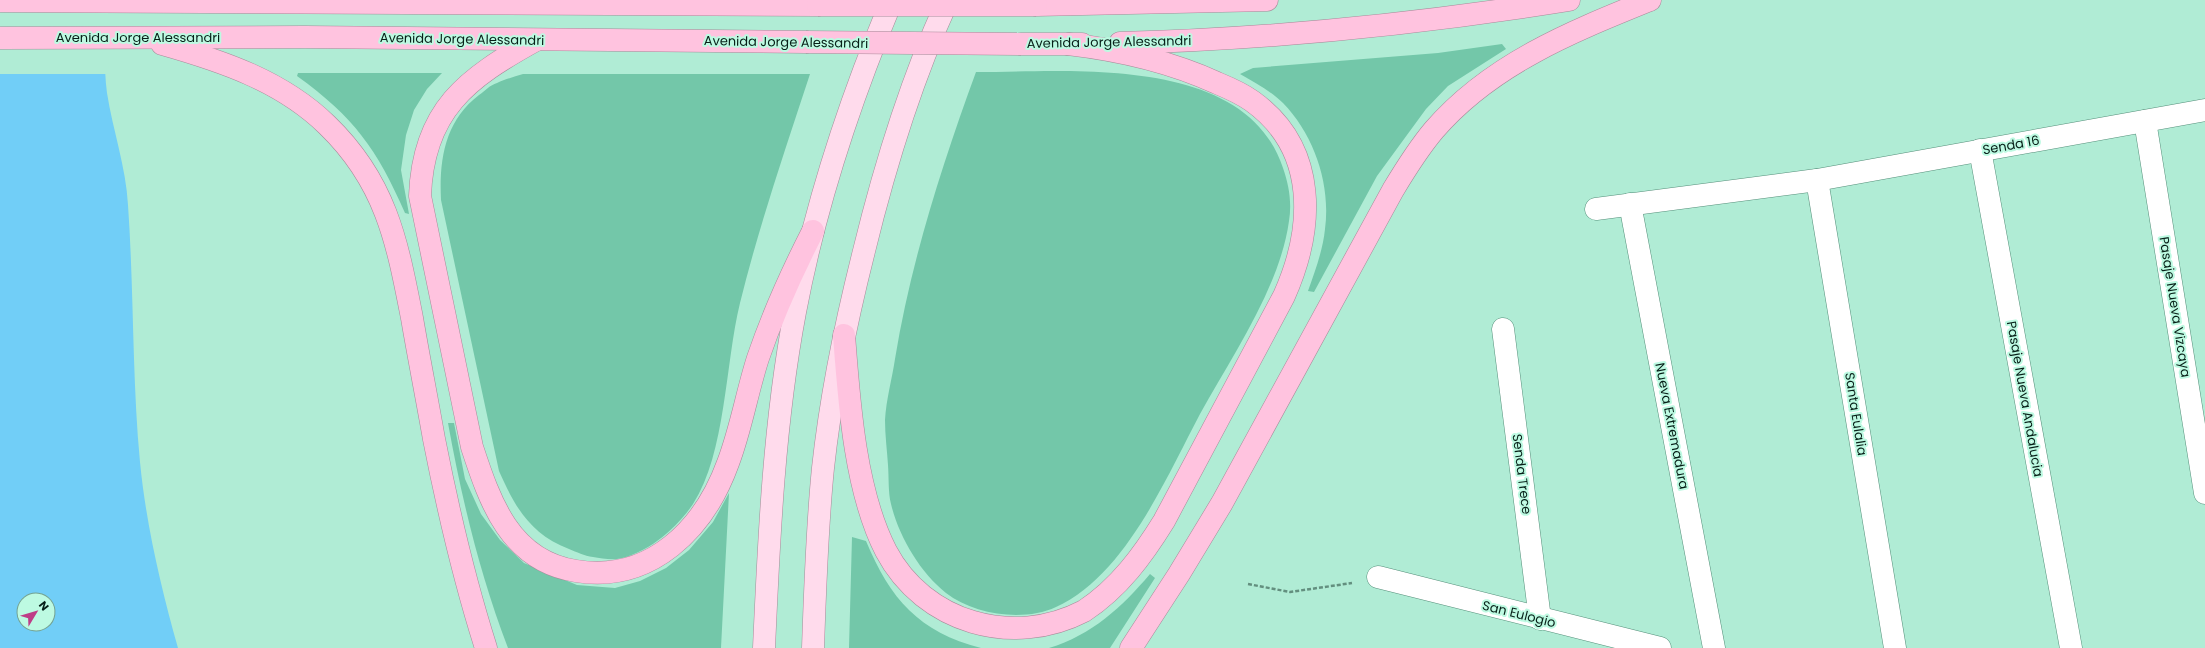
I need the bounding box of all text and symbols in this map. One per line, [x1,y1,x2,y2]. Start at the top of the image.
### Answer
street label: Avenida Jorge Alessandri [56,28,220,47]
street label: Avenida Jorge Alessandri [380,28,544,50]
street label: Avenida Jorge Alessandri [704,31,868,53]
street label: Avenida Jorge Alessandri [1027,31,1191,53]
street label: Senda 16 [1981,131,2041,159]
street label: Pasaje Nueva Vizcaya [2154,235,2196,379]
street label: Pasaje Nueva Andalucia [2002,320,2048,478]
street label: Nueva Extremadura [1650,361,1694,491]
street label: Santa Eulalia [1840,371,1872,457]
street label: Senda Trece [1508,433,1536,515]
north arrow [16,592,56,632]
street label: San Eulogio [1480,596,1558,632]
text: N [35,598,53,614]

